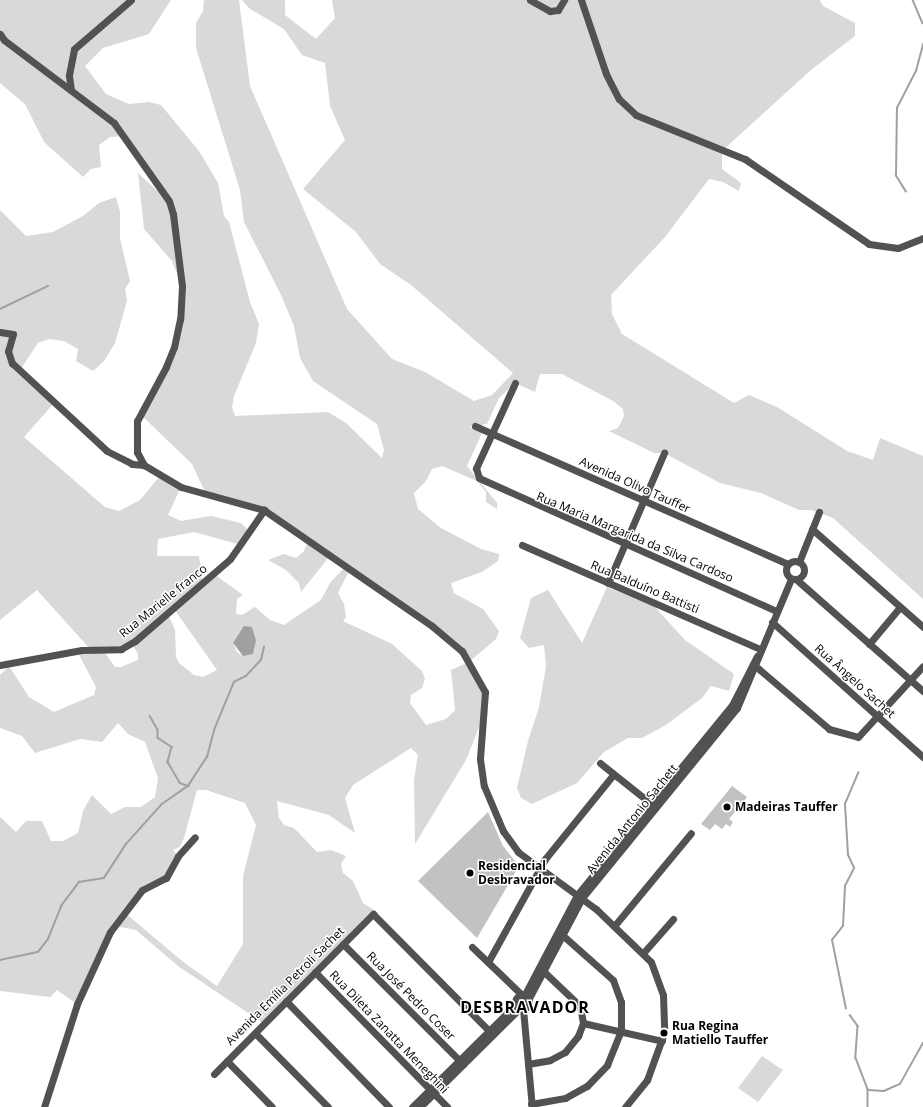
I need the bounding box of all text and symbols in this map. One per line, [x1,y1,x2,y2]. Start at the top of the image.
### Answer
street label: Avenida Olivo Tauffer [577,454,693,516]
street label: Rua Maria Margarida da Silva Cardoso [534,489,736,585]
street label: Rua Balduíno Battisti [589,558,701,616]
street label: Rua Marielle franco [116,561,210,641]
street label: Rua Ângelo Sachet [812,641,898,721]
street label: Avenida Antonio Sachett [583,761,681,877]
place label: Madeiras Tauffer [735,800,838,814]
marker: Madeiras Tauffer [722,802,732,812]
place label: Residencial Desbravador [478,859,555,887]
marker: Residencial Desbravador [465,868,475,878]
street label: Avenida Emília Petroli Sachet [223,924,347,1048]
street label: Rua José Pedro Coser [364,949,458,1043]
street label: Rua Dileta Zanatta Meneghini [327,968,451,1096]
district label: DESBRAVADOR [460,997,590,1017]
place label: Rua Regina Matiello Tauffer [672,1019,768,1047]
marker: Rua Regina Matiello Tauffer [659,1028,669,1038]

